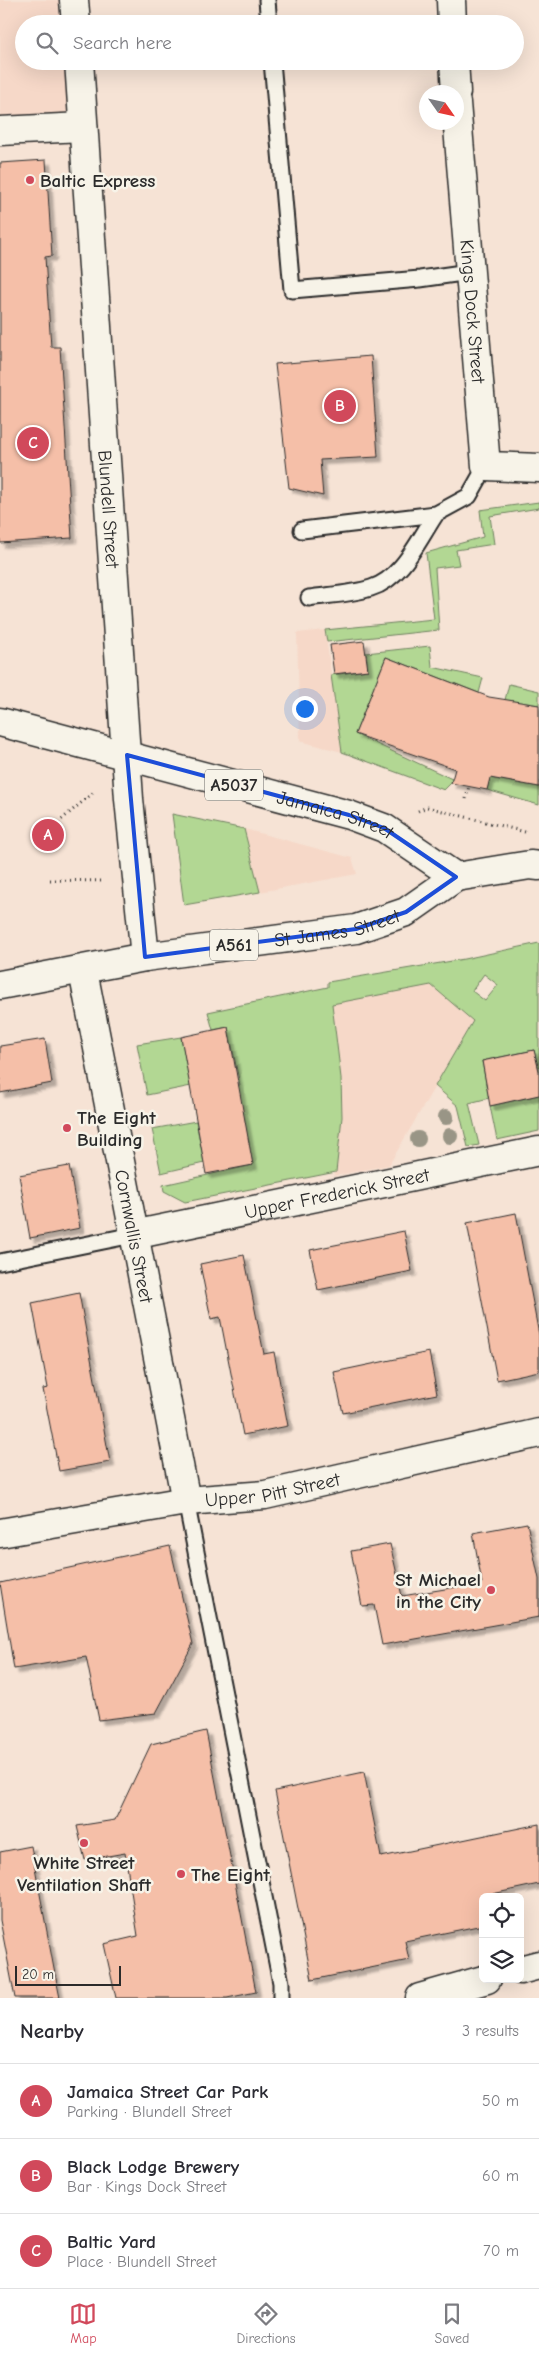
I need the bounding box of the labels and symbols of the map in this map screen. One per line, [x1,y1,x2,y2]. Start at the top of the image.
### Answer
north arrow [419,85,464,130]
place label: Baltic Express [40,170,155,192]
marker: Baltic Express [24,174,36,186]
street label: Kings Dock Street [455,239,489,385]
pin: B [324,387,356,425]
pin: C [17,424,49,462]
street label: Blundell Street [93,449,123,569]
your location [292,696,318,722]
road number: A5037 [205,770,263,800]
street label: Jamaica Street [275,786,398,844]
pin: A [32,816,64,854]
street label: St James Street [273,905,403,952]
road number: A561 [210,930,258,960]
place label: The Eight Building [77,1107,156,1151]
marker: The Eight Building [61,1122,73,1134]
street label: Upper Frederick Street [242,1164,432,1224]
street label: Cornwallis Street [110,1168,157,1305]
street label: Upper Pitt Street [204,1468,343,1512]
place label: St Michael in the City [395,1569,481,1613]
marker: St Michael in the City [485,1584,497,1596]
marker: White Street Ventilation Shaft [78,1837,90,1849]
place label: White Street Ventilation Shaft [17,1852,152,1896]
place label: The Eight [191,1864,270,1886]
marker: The Eight [175,1868,187,1880]
scale bar [15,1963,121,1986]

